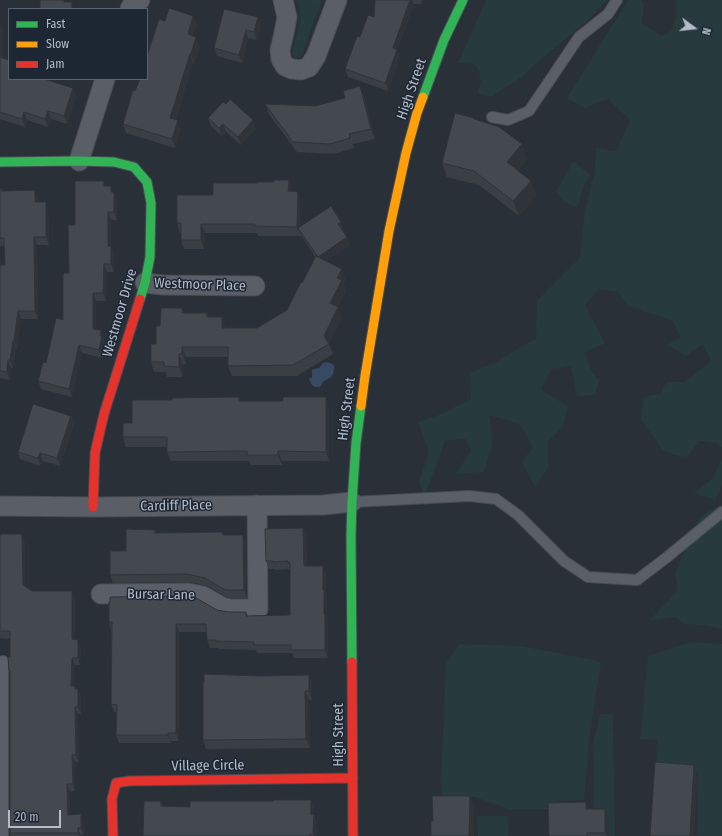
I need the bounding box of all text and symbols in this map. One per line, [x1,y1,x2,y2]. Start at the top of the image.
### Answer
legend [8,8,148,80]
north arrow [674,8,714,48]
text: Fast [46,17,65,31]
text: N [699,26,713,36]
text: Slow [46,37,69,51]
street label: High Street [394,56,430,122]
text: Jam [46,57,64,71]
street label: Westmoor Drive [99,267,141,359]
street label: Westmoor Place [154,275,246,295]
street label: High Street [335,376,359,442]
street label: Cardiff Place [140,497,212,515]
street label: Bursar Lane [127,586,195,604]
street label: High Street [331,703,347,767]
street label: Village Circle [171,757,245,775]
scale bar [10,802,63,828]
text: 20 m [15,810,39,824]

